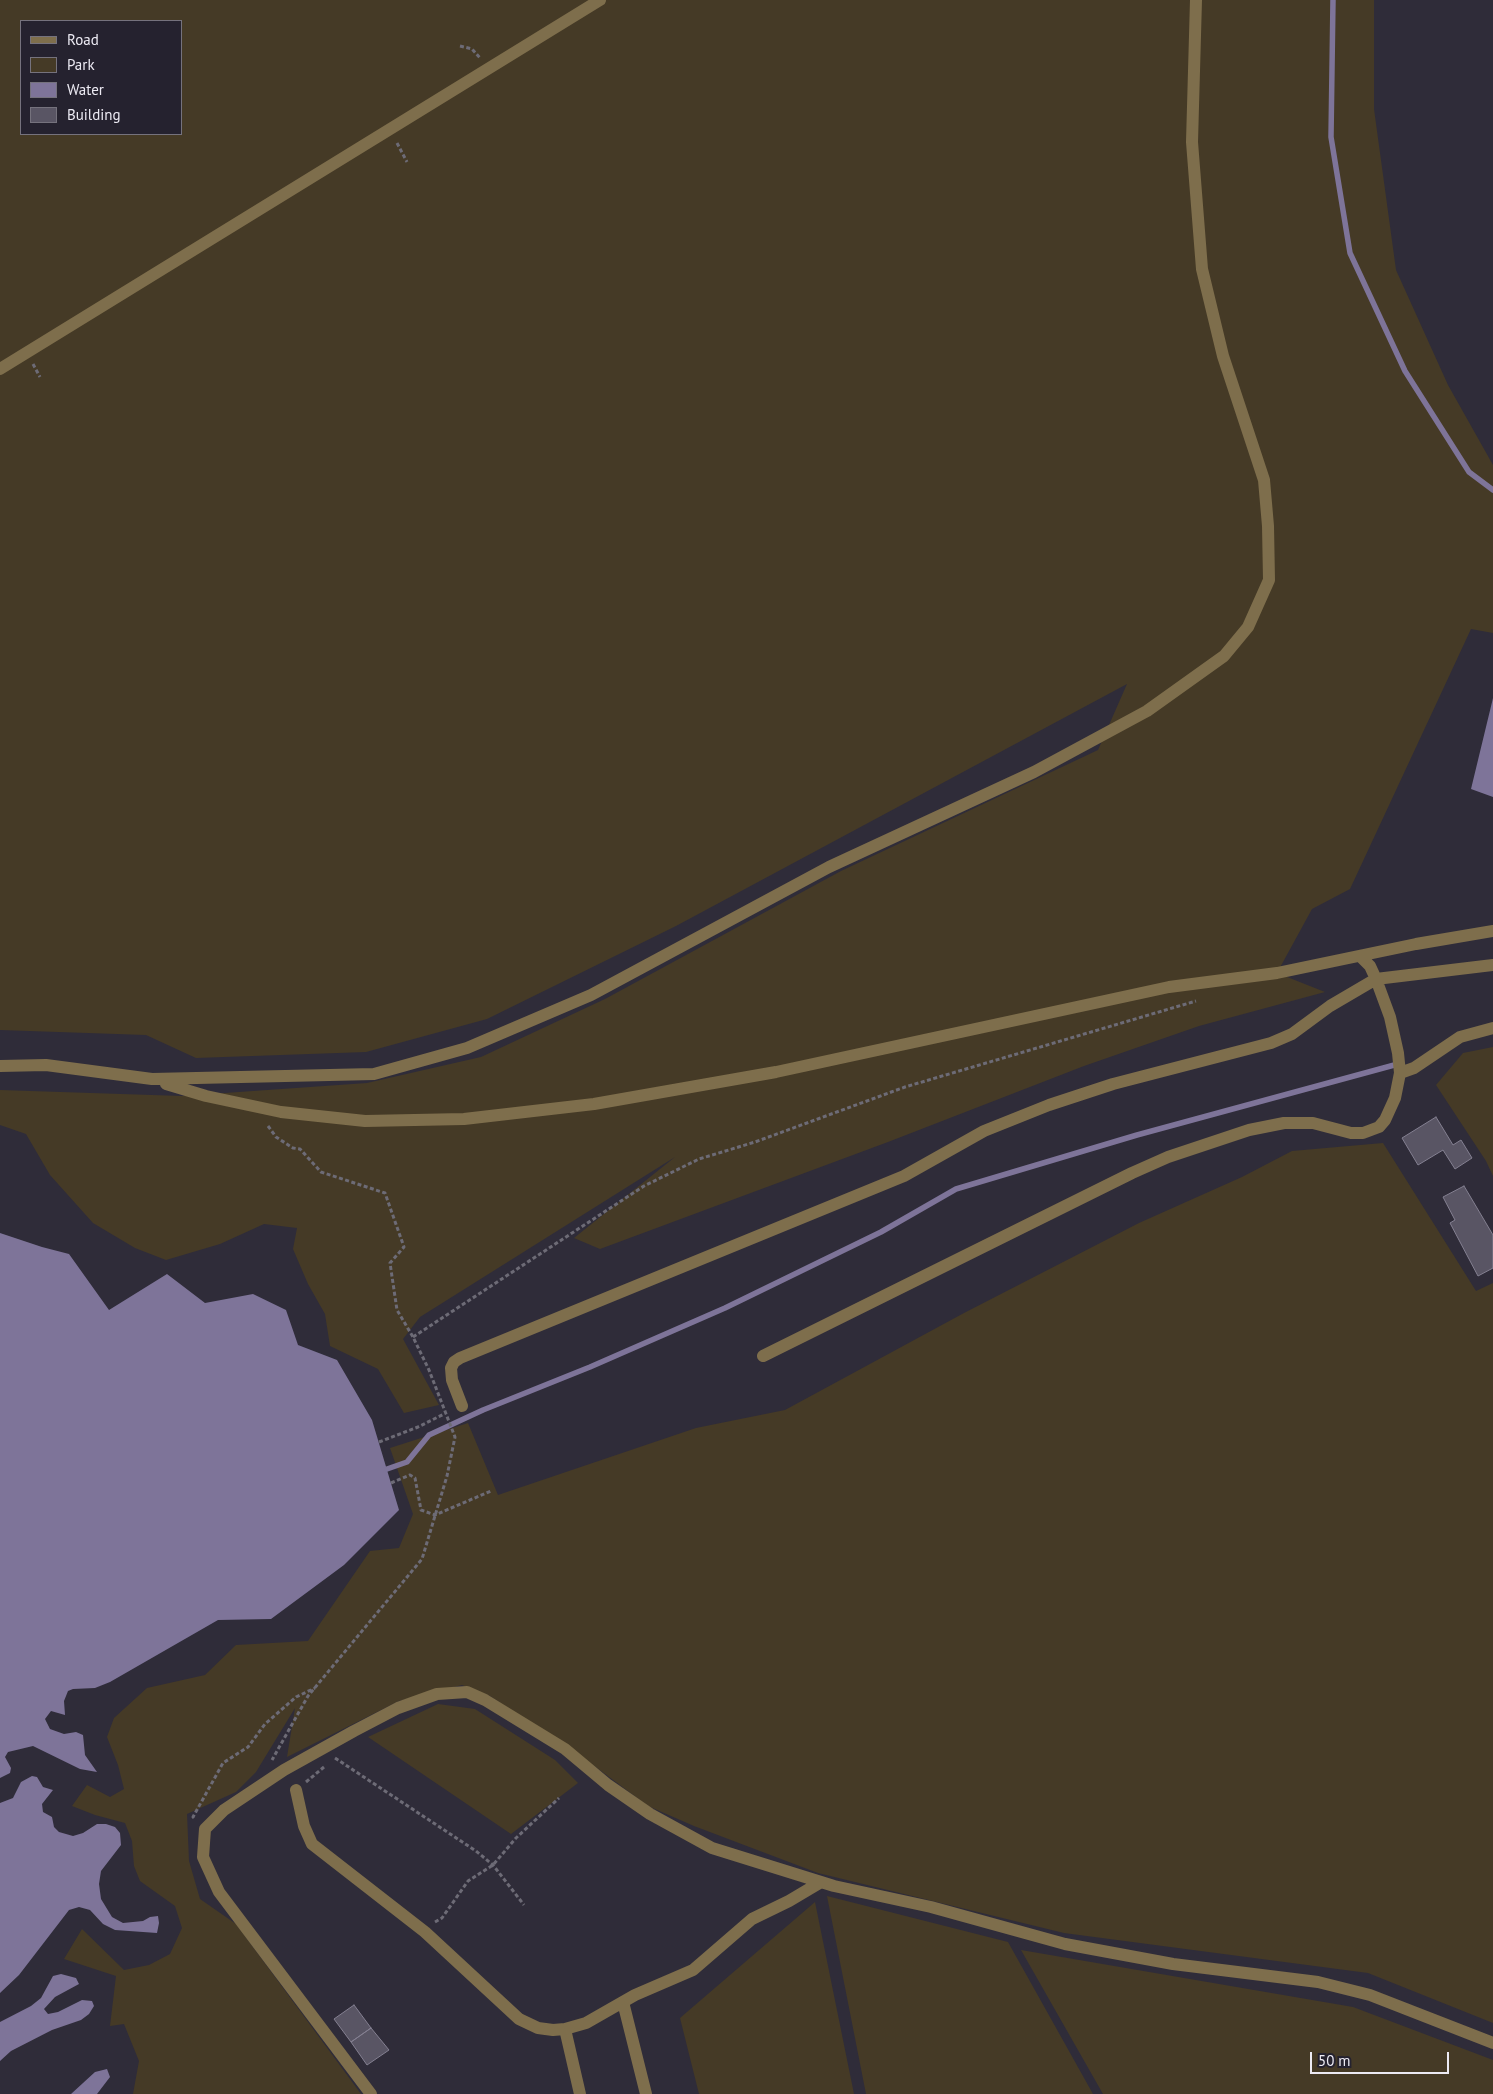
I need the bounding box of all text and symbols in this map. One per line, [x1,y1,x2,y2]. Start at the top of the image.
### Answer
legend [20,20,182,135]
text: Road [67,30,99,49]
text: Park [67,55,95,74]
text: Water [67,80,104,99]
text: Building [67,105,121,124]
scale bar [1313,2042,1452,2074]
text: 50 m [1318,2051,1351,2070]

